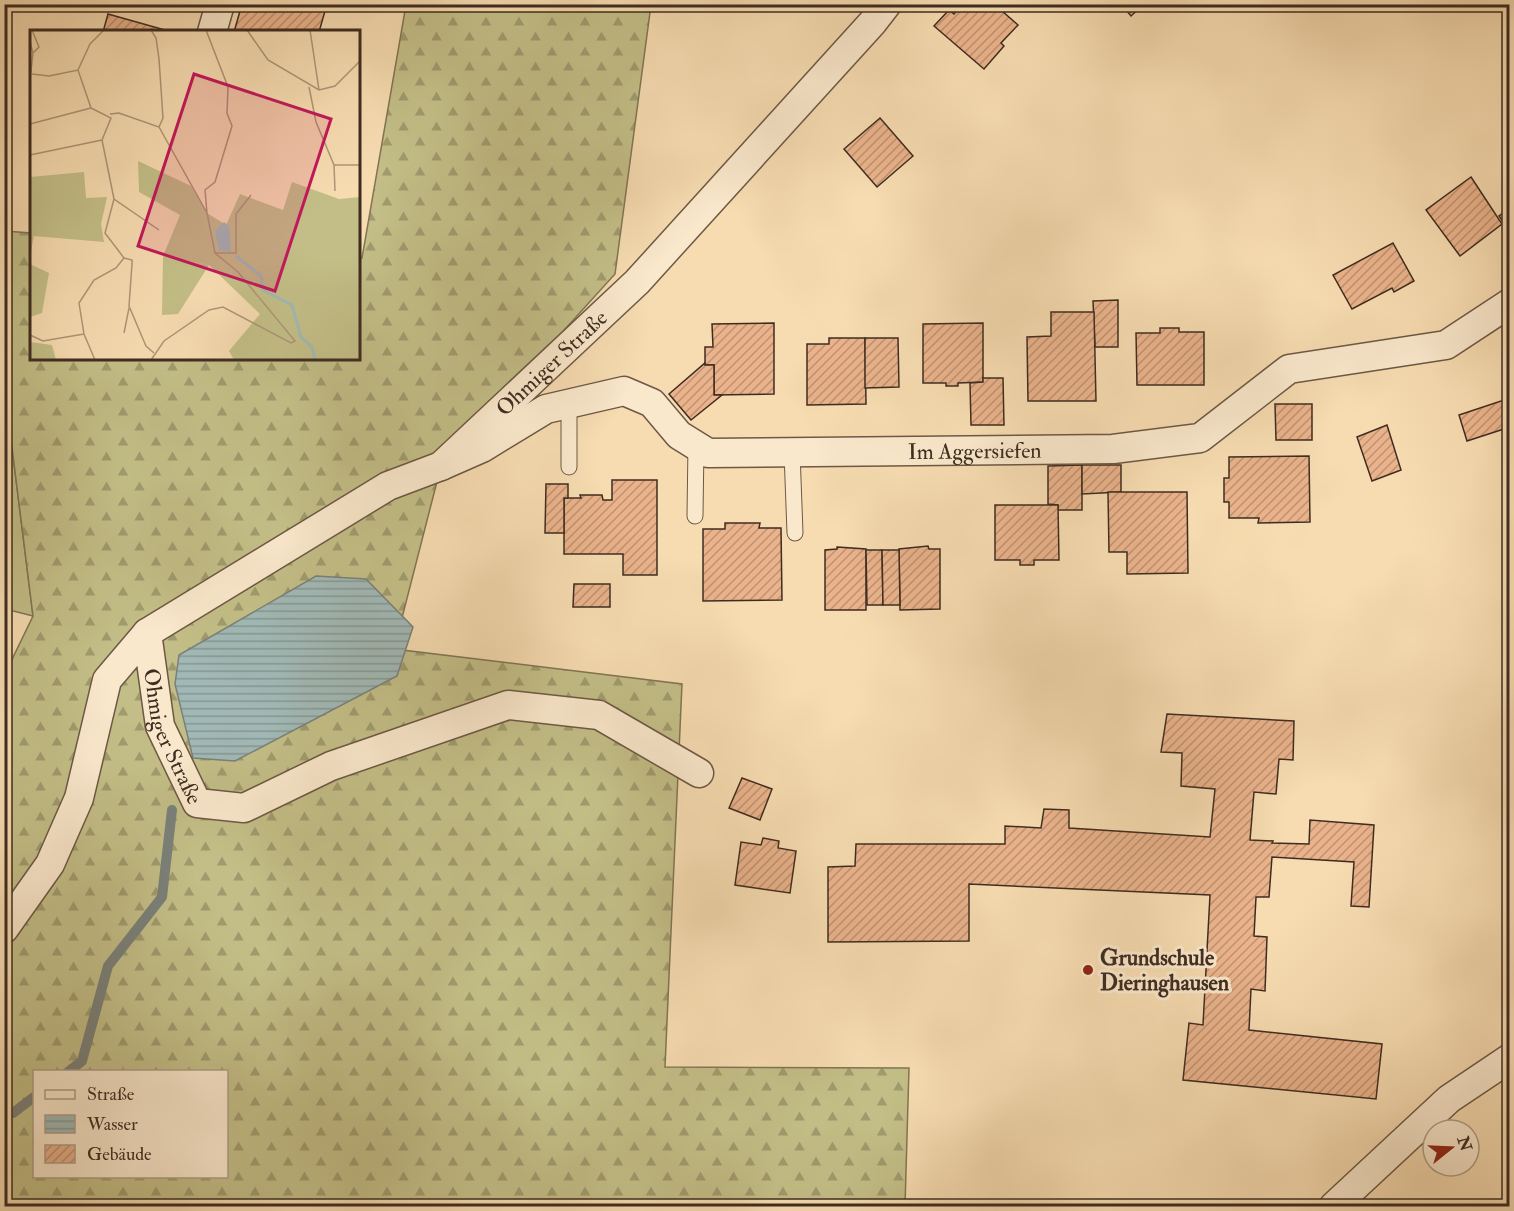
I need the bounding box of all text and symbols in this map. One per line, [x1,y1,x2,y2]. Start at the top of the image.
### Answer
inset map [30,30,360,360]
street label: Ohmiger Straße [490,304,613,422]
street label: Im Aggersiefen [908,437,1042,466]
street label: Ohmiger Straße [137,667,208,809]
place label: Grundschule Dieringhausen [1100,944,1230,998]
marker: Grundschule Dieringhausen [1081,963,1095,977]
legend [33,1070,228,1178]
text: Straße [87,1083,135,1106]
text: Wasser [86,1113,138,1136]
north arrow [1421,1118,1481,1178]
text: N [1452,1133,1476,1154]
text: Gebäude [87,1143,152,1166]

